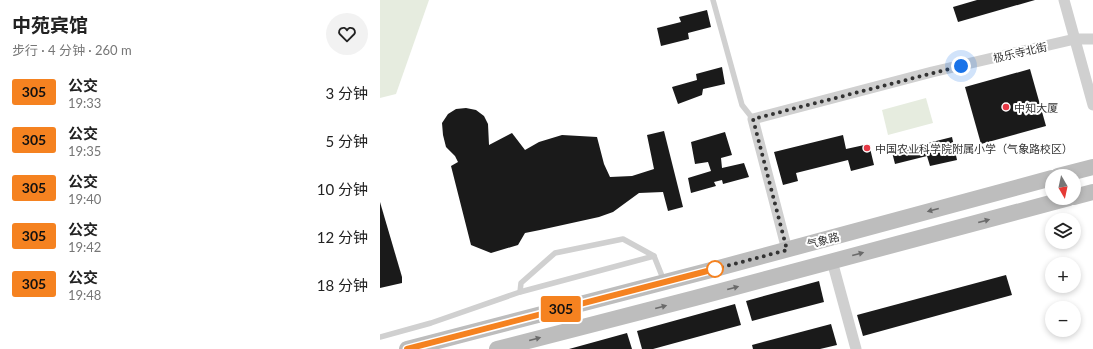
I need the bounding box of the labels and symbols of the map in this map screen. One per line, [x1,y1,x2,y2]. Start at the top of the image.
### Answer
street label: 极乐寺北街 [992,39,1048,65]
your location [951,56,971,76]
place label: 中知大厦 [1014,101,1058,114]
marker: 中知大厦 [1001,102,1011,112]
place label: 中国农业科学院附属小学（气象路校区） [875,142,1073,155]
marker: 中国农业科学院附属小学（气象路校区） [862,143,872,153]
north arrow [1045,169,1081,205]
one-way arrow [927,207,939,213]
one-way arrow [977,217,990,223]
street label: 气象路 [805,229,841,251]
one-way arrow [852,251,864,257]
unlabelled marker [706,260,724,278]
one-way arrow [727,285,739,291]
line badge: 305 [538,296,584,322]
one-way arrow [654,303,667,309]
one-way arrow [529,336,541,342]

